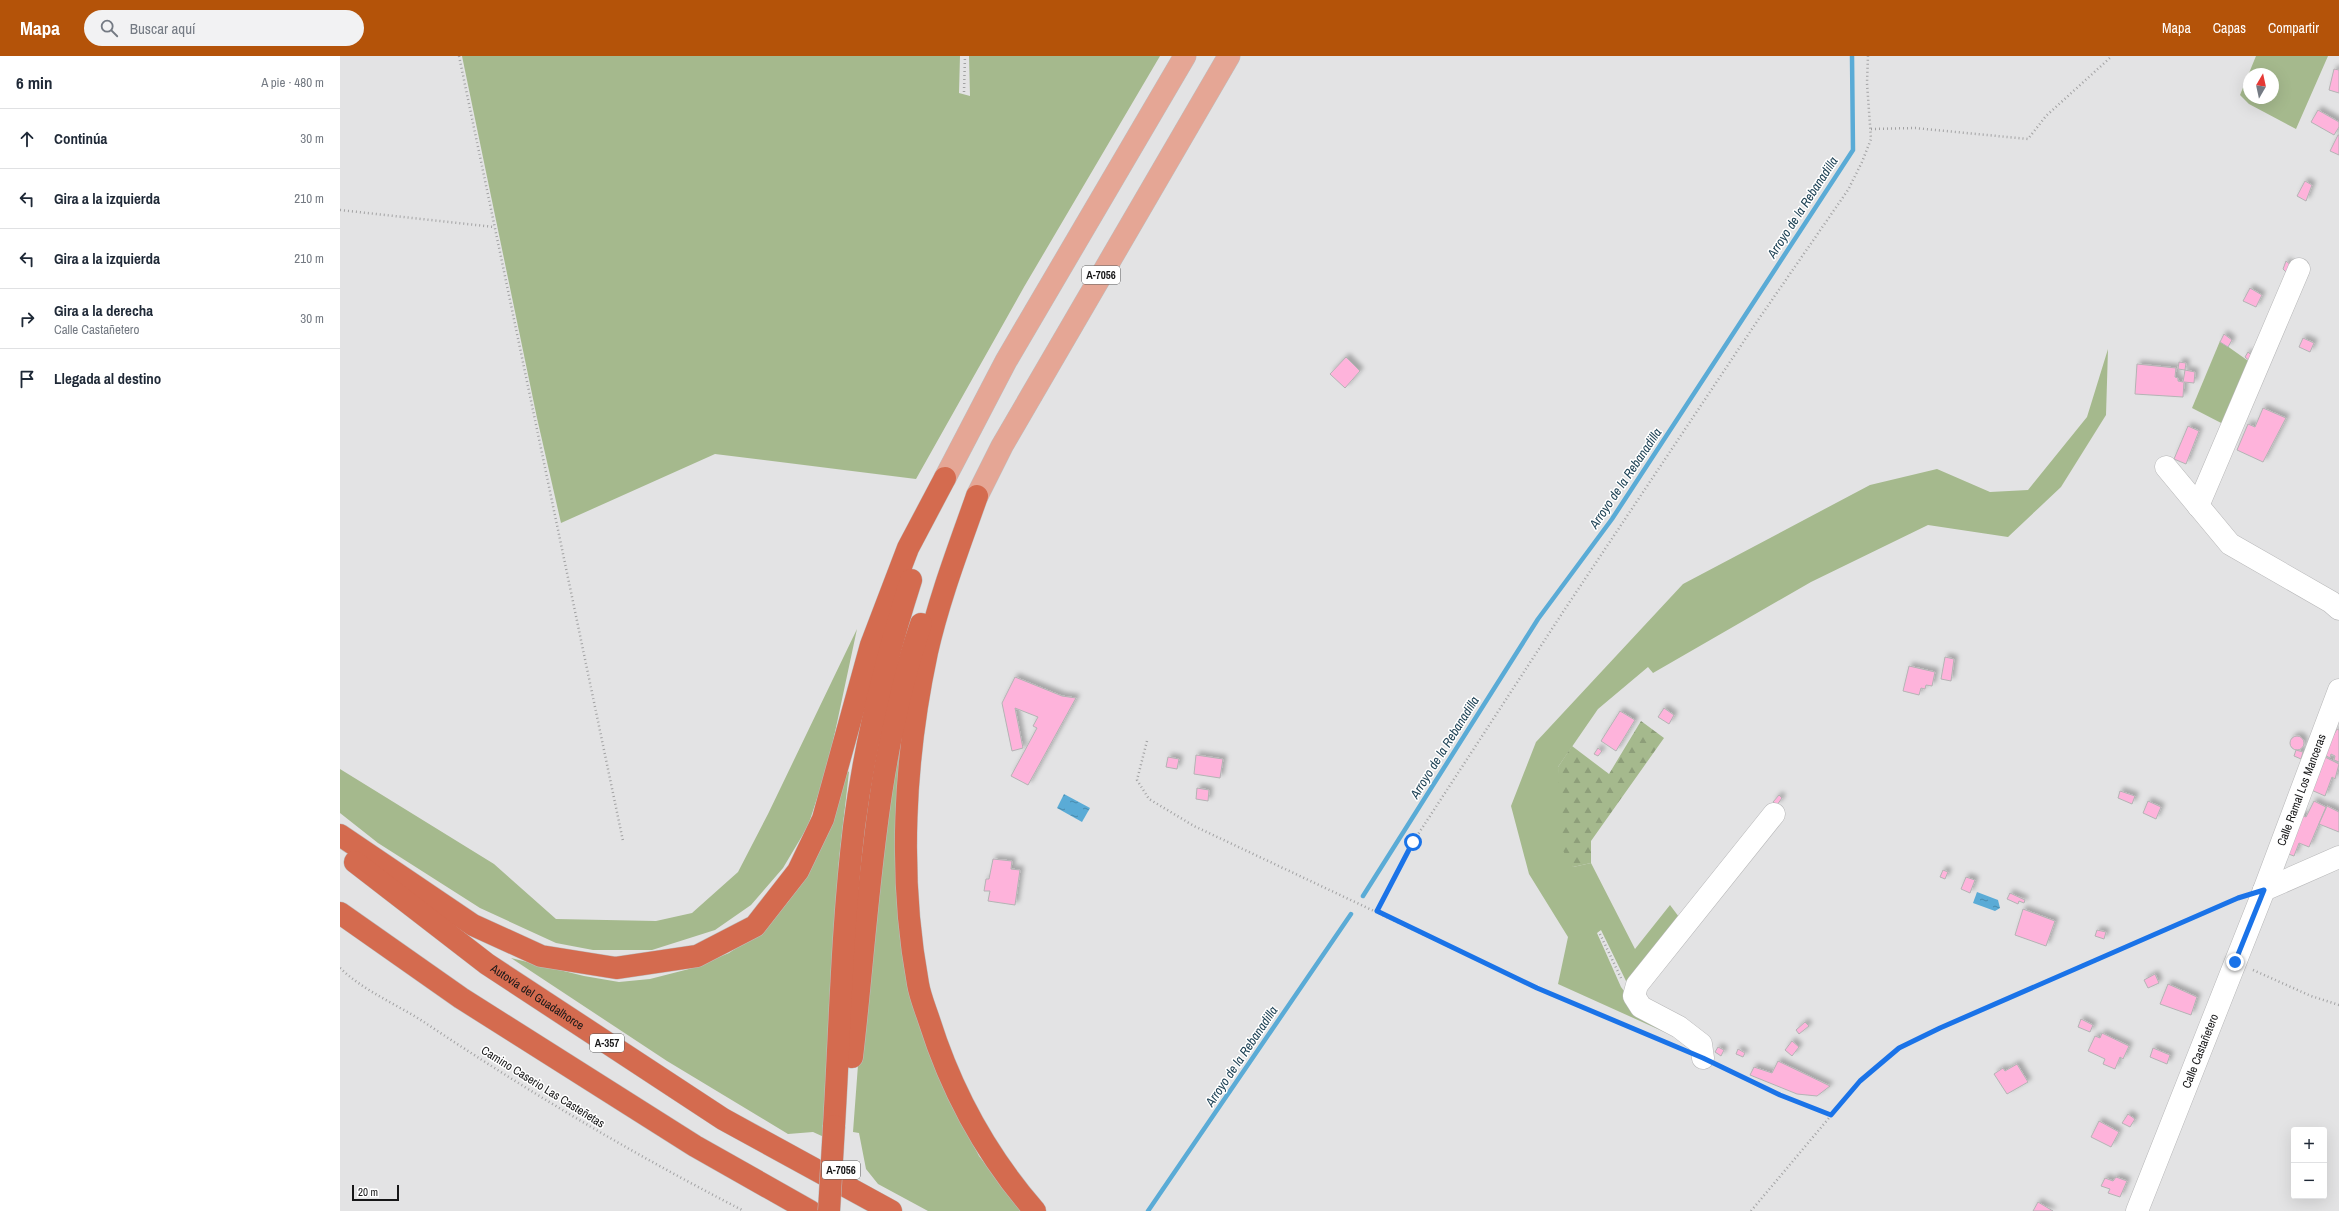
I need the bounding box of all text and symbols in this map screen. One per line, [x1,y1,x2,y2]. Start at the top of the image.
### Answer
search box [84,10,364,46]
text: Mapa [20,15,60,41]
icon: search [98,17,120,39]
text: Buscar aquí [130,18,195,39]
text: Mapa [2162,19,2191,37]
text: Capas [2213,19,2246,37]
text: Compartir [2268,19,2319,37]
north arrow [2243,68,2279,104]
text: 6 min [16,71,52,94]
text: A pie · 480 m [261,74,324,91]
icon: ahead [16,128,38,150]
text: Continúa [54,128,107,149]
text: 30 m [300,130,324,147]
water label: Arroyo de la Rebanadilla [1763,153,1842,262]
icon: left [16,188,38,210]
text: Gira a la izquierda [54,188,160,209]
text: 210 m [294,190,324,207]
icon: left [16,248,38,270]
text: Gira a la izquierda [54,248,160,269]
text: 210 m [294,250,324,267]
road number: A-7056 [1082,266,1120,284]
text: Gira a la derecha [54,300,153,321]
icon: right [16,308,38,330]
text: 30 m [300,310,324,327]
text: Calle Castañetero [54,321,139,338]
icon: arrive [16,368,38,390]
text: Llegada al destino [54,368,161,389]
water label: Arroyo de la Rebanadilla [1585,425,1665,532]
water label: Arroyo de la Rebanadilla [1406,693,1483,802]
street label: Calle Ramal Los Manceras [2273,732,2330,848]
route start [1404,833,1422,851]
route end [2226,953,2244,971]
street label: Autovía del Guadalhorce [487,960,587,1034]
water label: Arroyo de la Rebanadilla [1201,1003,1281,1110]
street label: Calle Castañetero [2178,1011,2222,1091]
road number: A-357 [590,1034,624,1052]
street label: Camino Caserio Las Casteñetas [478,1042,608,1132]
map controls [2291,1127,2327,1199]
button: + [2291,1127,2327,1163]
road number: A-7056 [822,1161,860,1179]
button: − [2291,1163,2327,1199]
scale bar [352,1183,399,1202]
text: 20 m [358,1185,378,1199]

